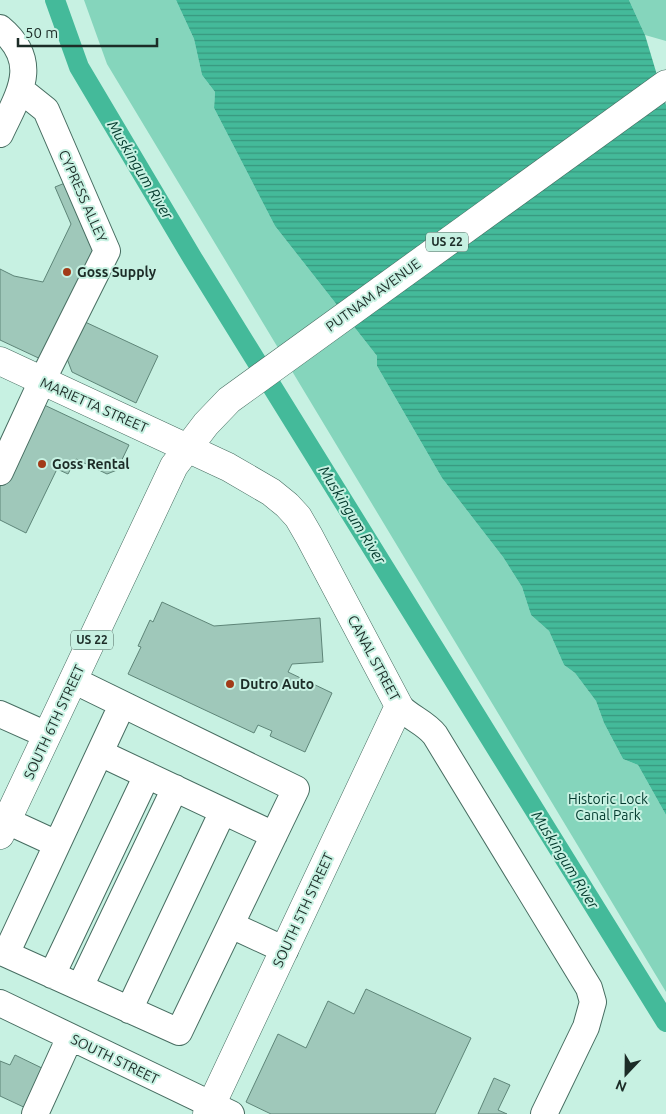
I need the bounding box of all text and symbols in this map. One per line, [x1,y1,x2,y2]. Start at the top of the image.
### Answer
scale bar [18,15,156,47]
text: 50 m [25,24,58,41]
water label: Muskingum River [104,117,177,223]
street label: CYPRESS ALLEY [56,147,110,245]
road number: US 22 [426,232,468,252]
street label: PUTNAM AVENUE [323,255,423,335]
place label: Goss Supply [77,264,157,280]
marker: Goss Supply [61,266,73,278]
street label: MARIETTA STREET [38,374,151,436]
place label: Goss Rental [52,456,129,472]
marker: Goss Rental [36,458,48,470]
water label: Muskingum River [315,463,390,568]
street label: CANAL STREET [345,612,403,704]
road number: US 22 [71,630,113,650]
street label: SOUTH 6TH STREET [20,662,88,782]
place label: Dutro Auto [240,676,314,692]
marker: Dutro Auto [224,678,236,690]
park label: Historic Lock Canal Park [568,791,648,823]
water label: Muskingum River [528,808,603,913]
street label: SOUTH 5TH STREET [269,850,337,970]
street label: SOUTH STREET [68,1031,162,1087]
north arrow [601,1049,651,1099]
text: N [613,1077,629,1095]

